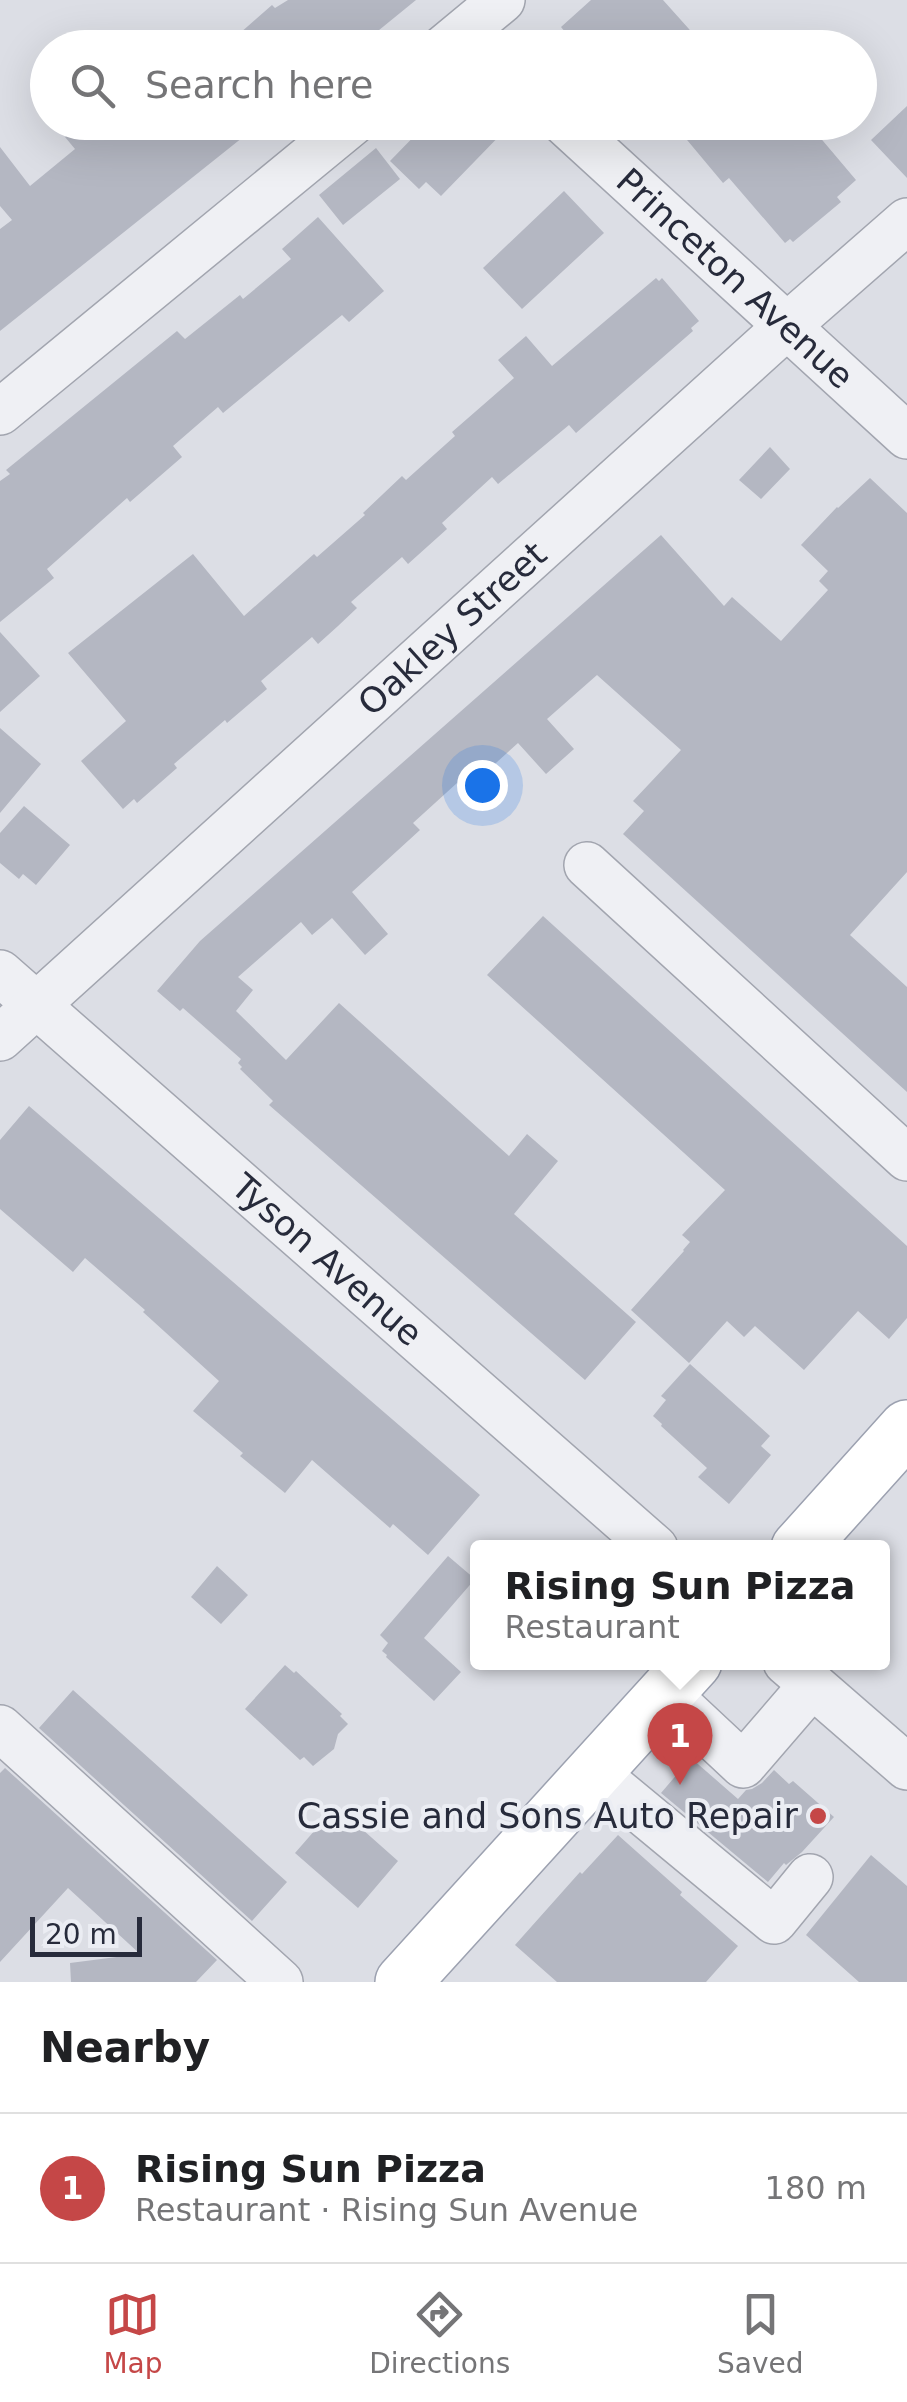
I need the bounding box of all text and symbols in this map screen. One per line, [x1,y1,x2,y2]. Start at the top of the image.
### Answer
search box [30,30,877,140]
icon: search [65,58,120,113]
text: Search here [145,63,373,107]
street label: Princeton Avenue [609,161,862,397]
street label: Oakley Street [350,534,554,724]
your location [457,760,508,811]
street label: Tyson Avenue [223,1165,430,1354]
popup [470,1540,890,1670]
text: Rising Sun Pizza [505,1564,855,1608]
text: Restaurant [505,1608,680,1646]
pin: 1 [648,1702,712,1785]
place label: Cassie and Sons Auto Repair [297,1796,799,1836]
marker: Cassie and Sons Auto Repair [807,1805,829,1827]
scale bar [30,1912,142,1956]
text: 20 m [45,1918,117,1951]
text: Nearby [40,2023,210,2072]
text: Rising Sun Pizza [135,2147,486,2191]
text: 1 [61,2169,84,2207]
text: 180 m [765,2169,867,2207]
text: Restaurant · Rising Sun Avenue [135,2191,638,2229]
tab: Map [103,2287,162,2380]
tab: Directions [369,2287,510,2380]
tab: Saved [717,2287,804,2380]

